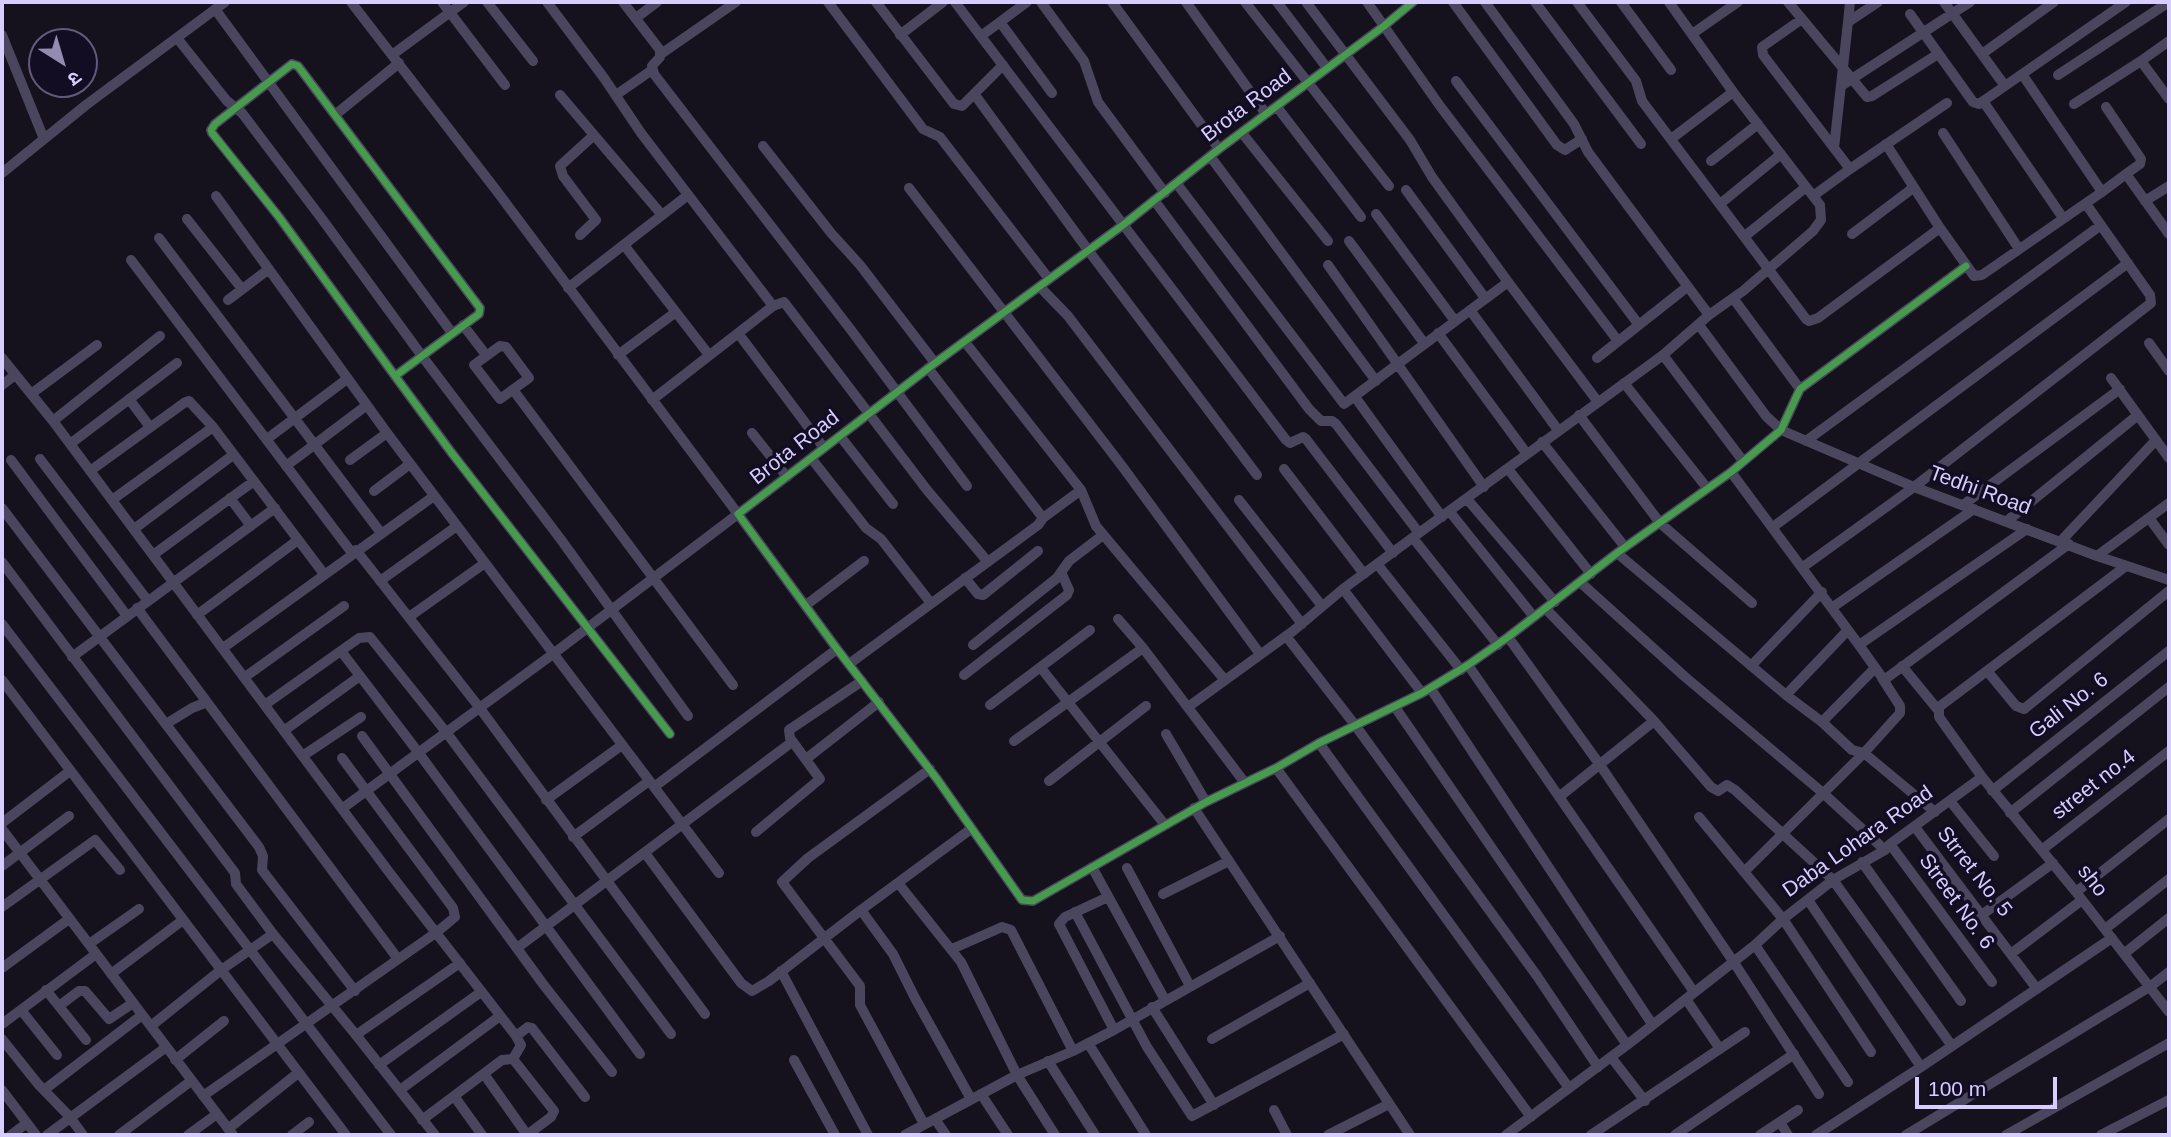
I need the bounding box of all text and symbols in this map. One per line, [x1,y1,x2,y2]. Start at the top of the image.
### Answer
north arrow [28,28,98,98]
street label: Brota Road [1197,64,1297,148]
text: उ [64,67,85,90]
street label: Brota Road [745,405,845,491]
street label: Tedhi Road [1926,461,2034,521]
street label: Gali No. 6 [2024,667,2114,745]
street label: street no.4 [2047,745,2141,825]
street label: Daba Lohara Road [1778,781,1938,903]
street label: Strret No. 5 [1931,822,2017,922]
street label: Street No. 6 [1913,849,1999,955]
street label: sho [2072,860,2112,902]
scale bar [1919,1064,2061,1108]
text: 100 m [1928,1077,1986,1100]

